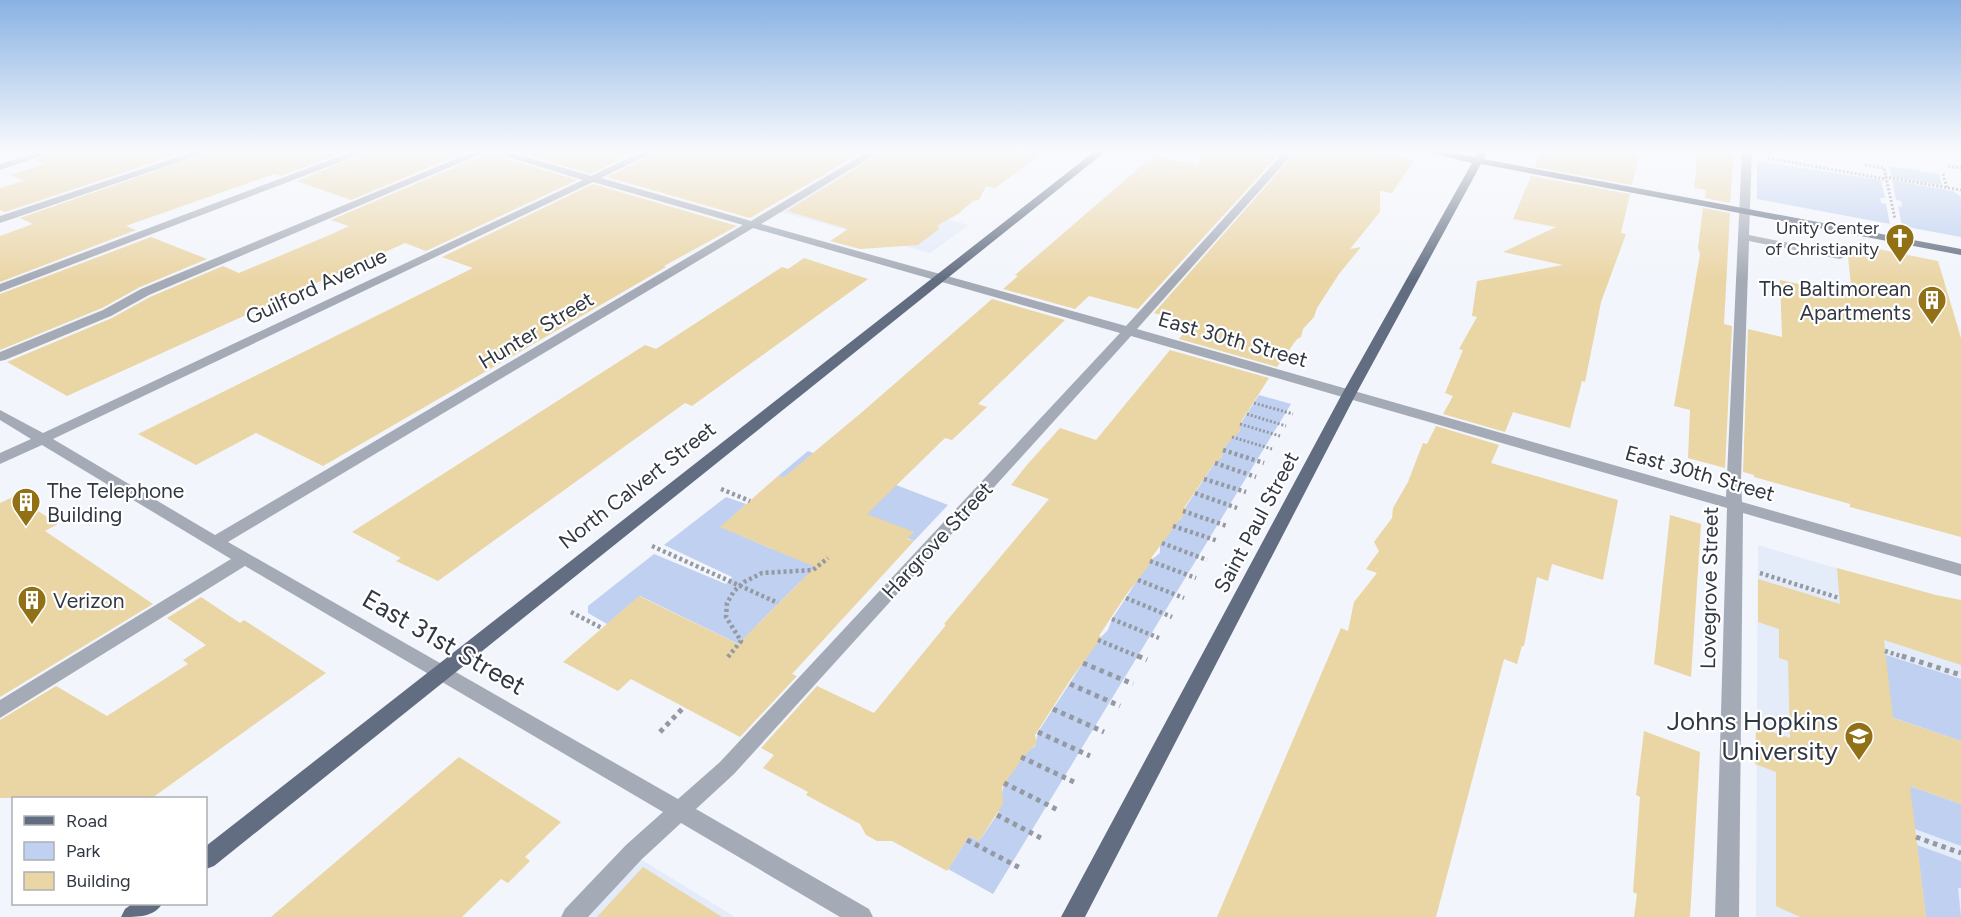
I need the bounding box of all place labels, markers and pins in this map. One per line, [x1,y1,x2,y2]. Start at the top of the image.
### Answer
place label: Unity Center of Christianity [1765,217,1880,260]
church icon: Unity Center of Christianity [1884,222,1916,264]
place label: The Baltimorean Apartments [1759,276,1911,325]
building icon: The Baltimorean Apartments [1916,284,1948,326]
place label: The Telephone Building [47,478,184,527]
building icon: The Telephone Building [10,486,42,528]
building icon: Verizon [16,584,48,626]
place label: Verizon [53,588,124,613]
place label: Johns Hopkins University [1667,705,1838,767]
school or university icon: Johns Hopkins University [1843,720,1875,762]

